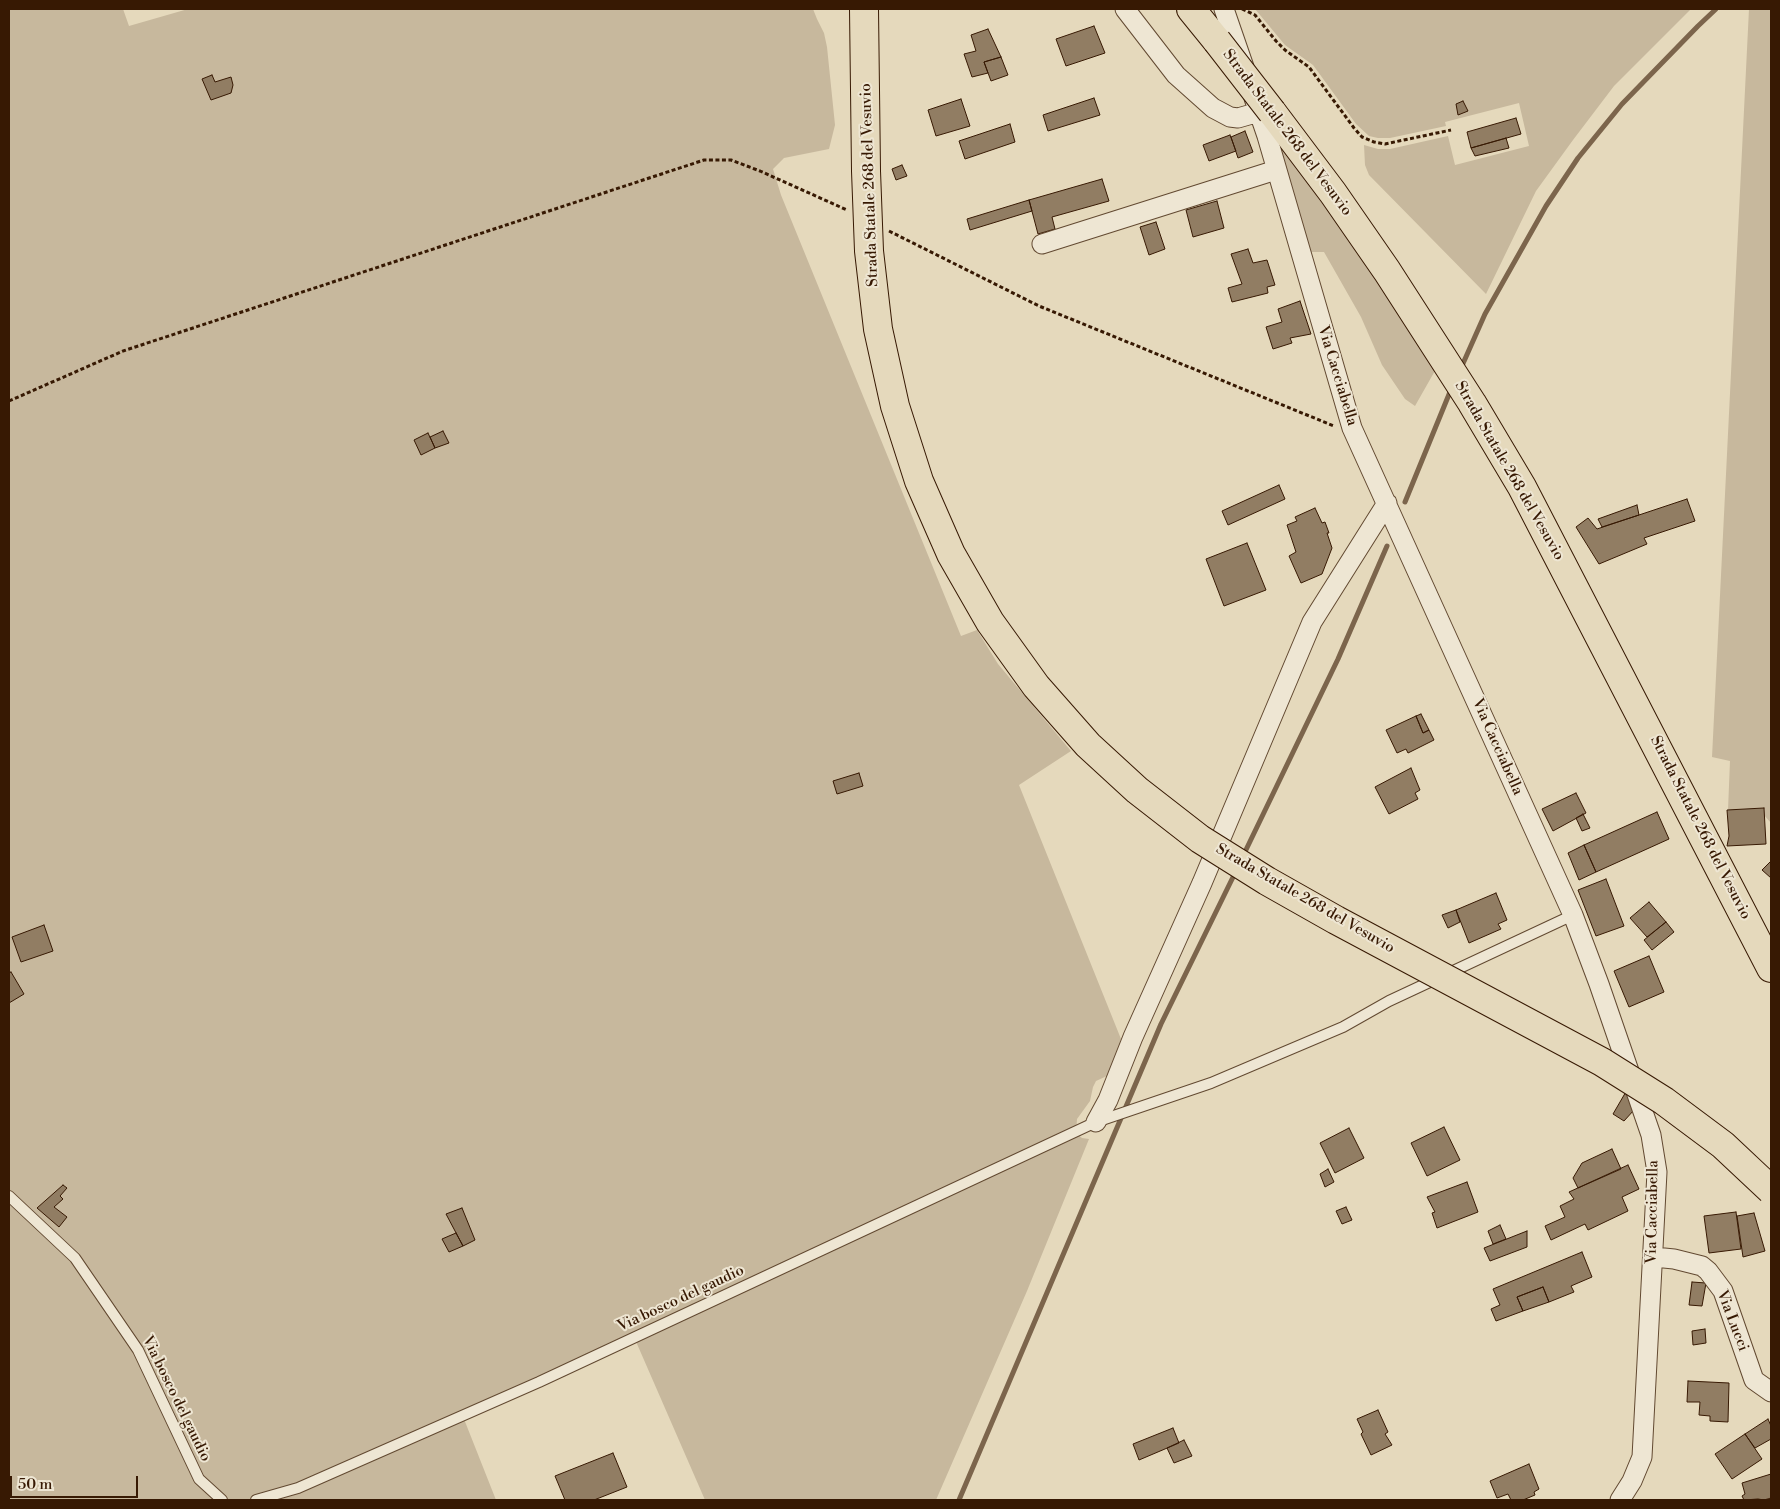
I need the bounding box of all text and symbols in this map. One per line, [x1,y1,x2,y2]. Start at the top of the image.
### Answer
street label: Strada Statale 268 del Vesuvio [1219,46,1355,220]
street label: Strada Statale 268 del Vesuvio [857,83,883,287]
street label: Via Cacciabella [1313,324,1361,428]
street label: Strada Statale 268 del Vesuvio [1450,378,1568,564]
street label: Via Cacciabella [1468,696,1526,798]
street label: Strada Statale 268 del Vesuvio [1646,733,1754,923]
street label: Strada Statale 268 del Vesuvio [1212,840,1398,958]
street label: Via Cacciabella [1643,1160,1663,1264]
street label: Via bosco del gaudio [615,1262,747,1336]
street label: Via Lucci [1712,1288,1752,1354]
street label: Via bosco del gaudio [138,1333,214,1465]
scale bar [12,1466,140,1498]
text: 50 m [18,1475,52,1494]

